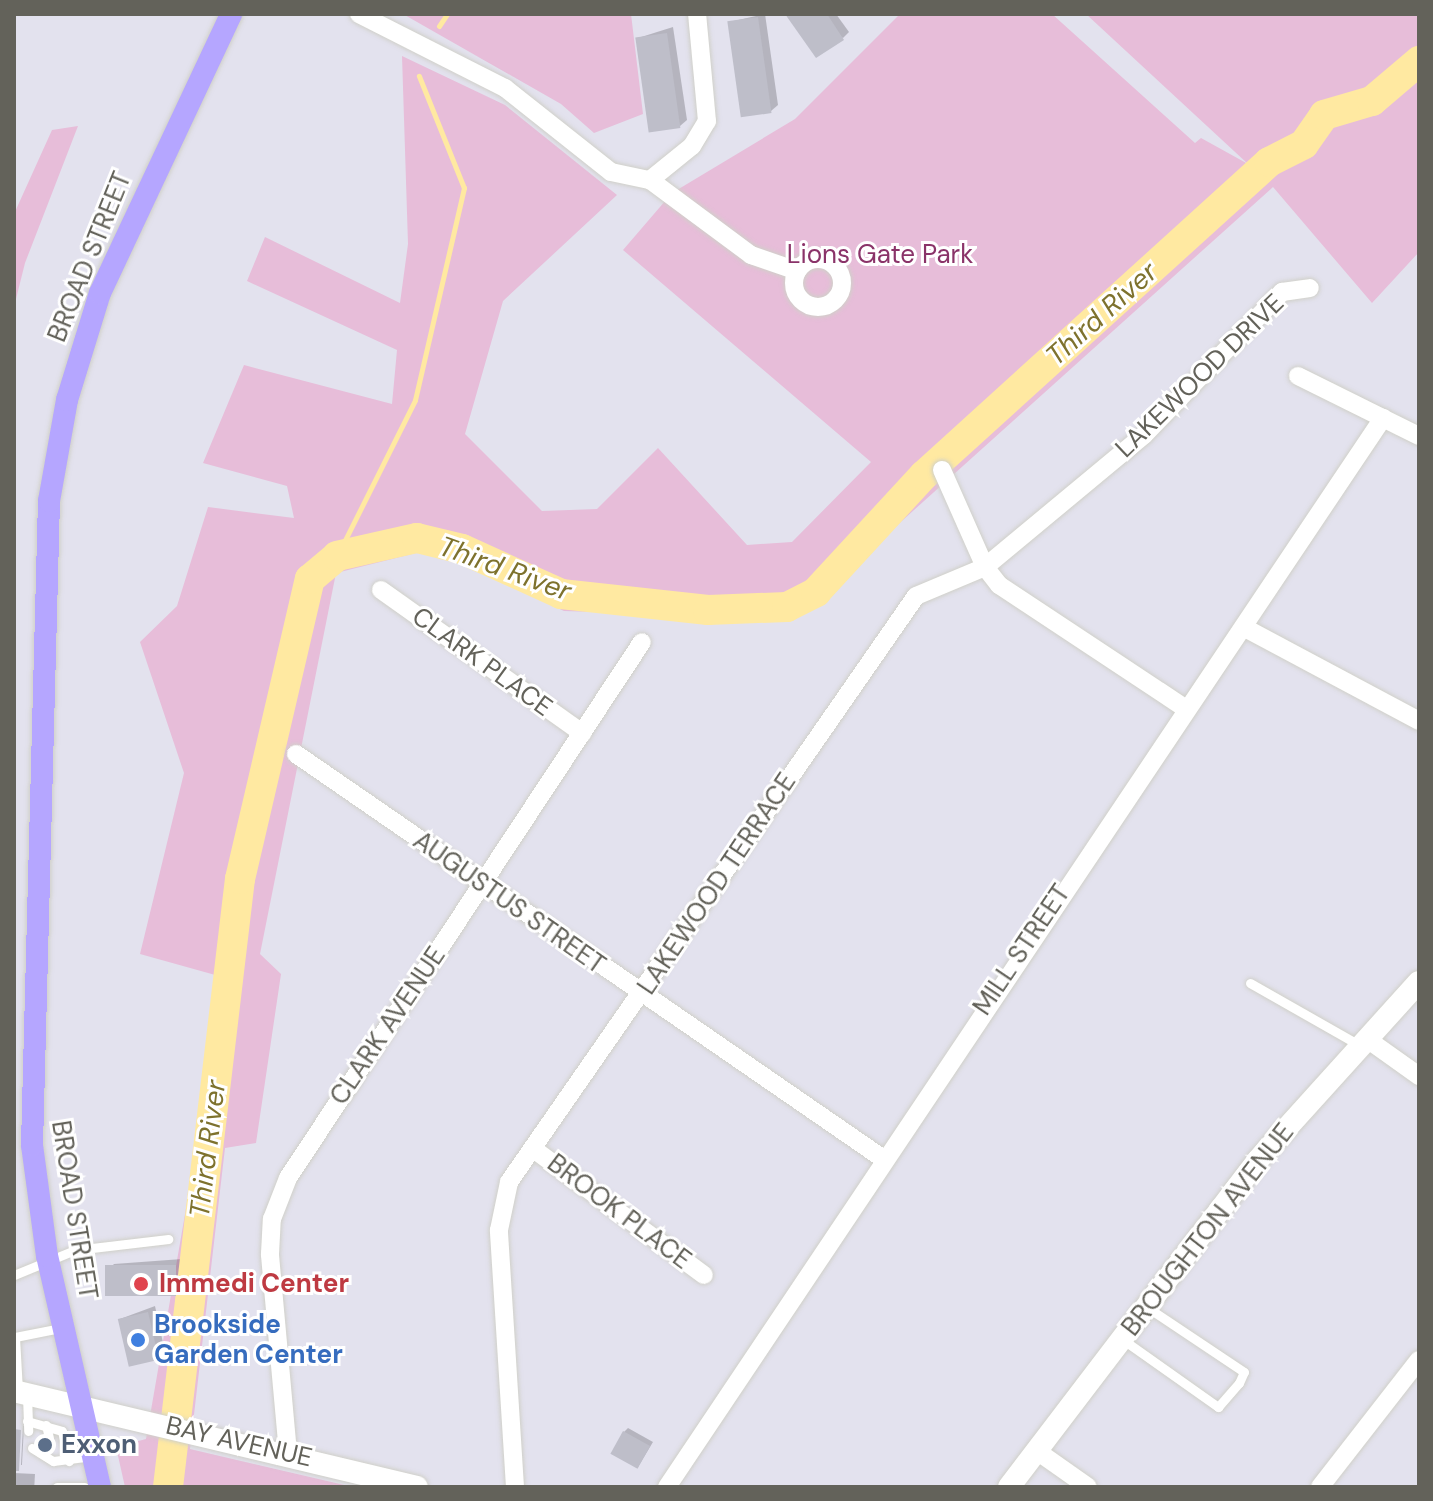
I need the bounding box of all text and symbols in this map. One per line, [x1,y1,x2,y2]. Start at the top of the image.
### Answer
street label: BROAD STREET [42,167,138,347]
park label: Lions Gate Park [787,239,973,271]
water label: Third River [1039,255,1165,373]
street label: LAKEWOOD DRIVE [1109,288,1291,464]
water label: Third River [434,530,576,608]
street label: CLARK PLACE [406,601,558,723]
street label: LAKEWOOD TERRACE [631,767,803,1001]
street label: AUGUSTUS STREET [407,825,611,981]
street label: MILL STREET [967,879,1077,1021]
street label: CLARK AVENUE [324,941,452,1111]
water label: Third River [183,1078,233,1220]
street label: BROAD STREET [44,1118,104,1302]
street label: BROUGHTON AVENUE [1115,1118,1301,1342]
street label: BROOK PLACE [541,1148,697,1276]
place label: Immedi Center [159,1268,349,1300]
marker: Immedi Center [130,1273,152,1295]
place label: Brookside Garden Center [154,1309,343,1370]
marker: Brookside Garden Center [129,1331,147,1349]
street label: BAY AVENUE [163,1410,315,1474]
place label: Exxon [61,1429,137,1461]
marker: Exxon [36,1436,54,1454]

